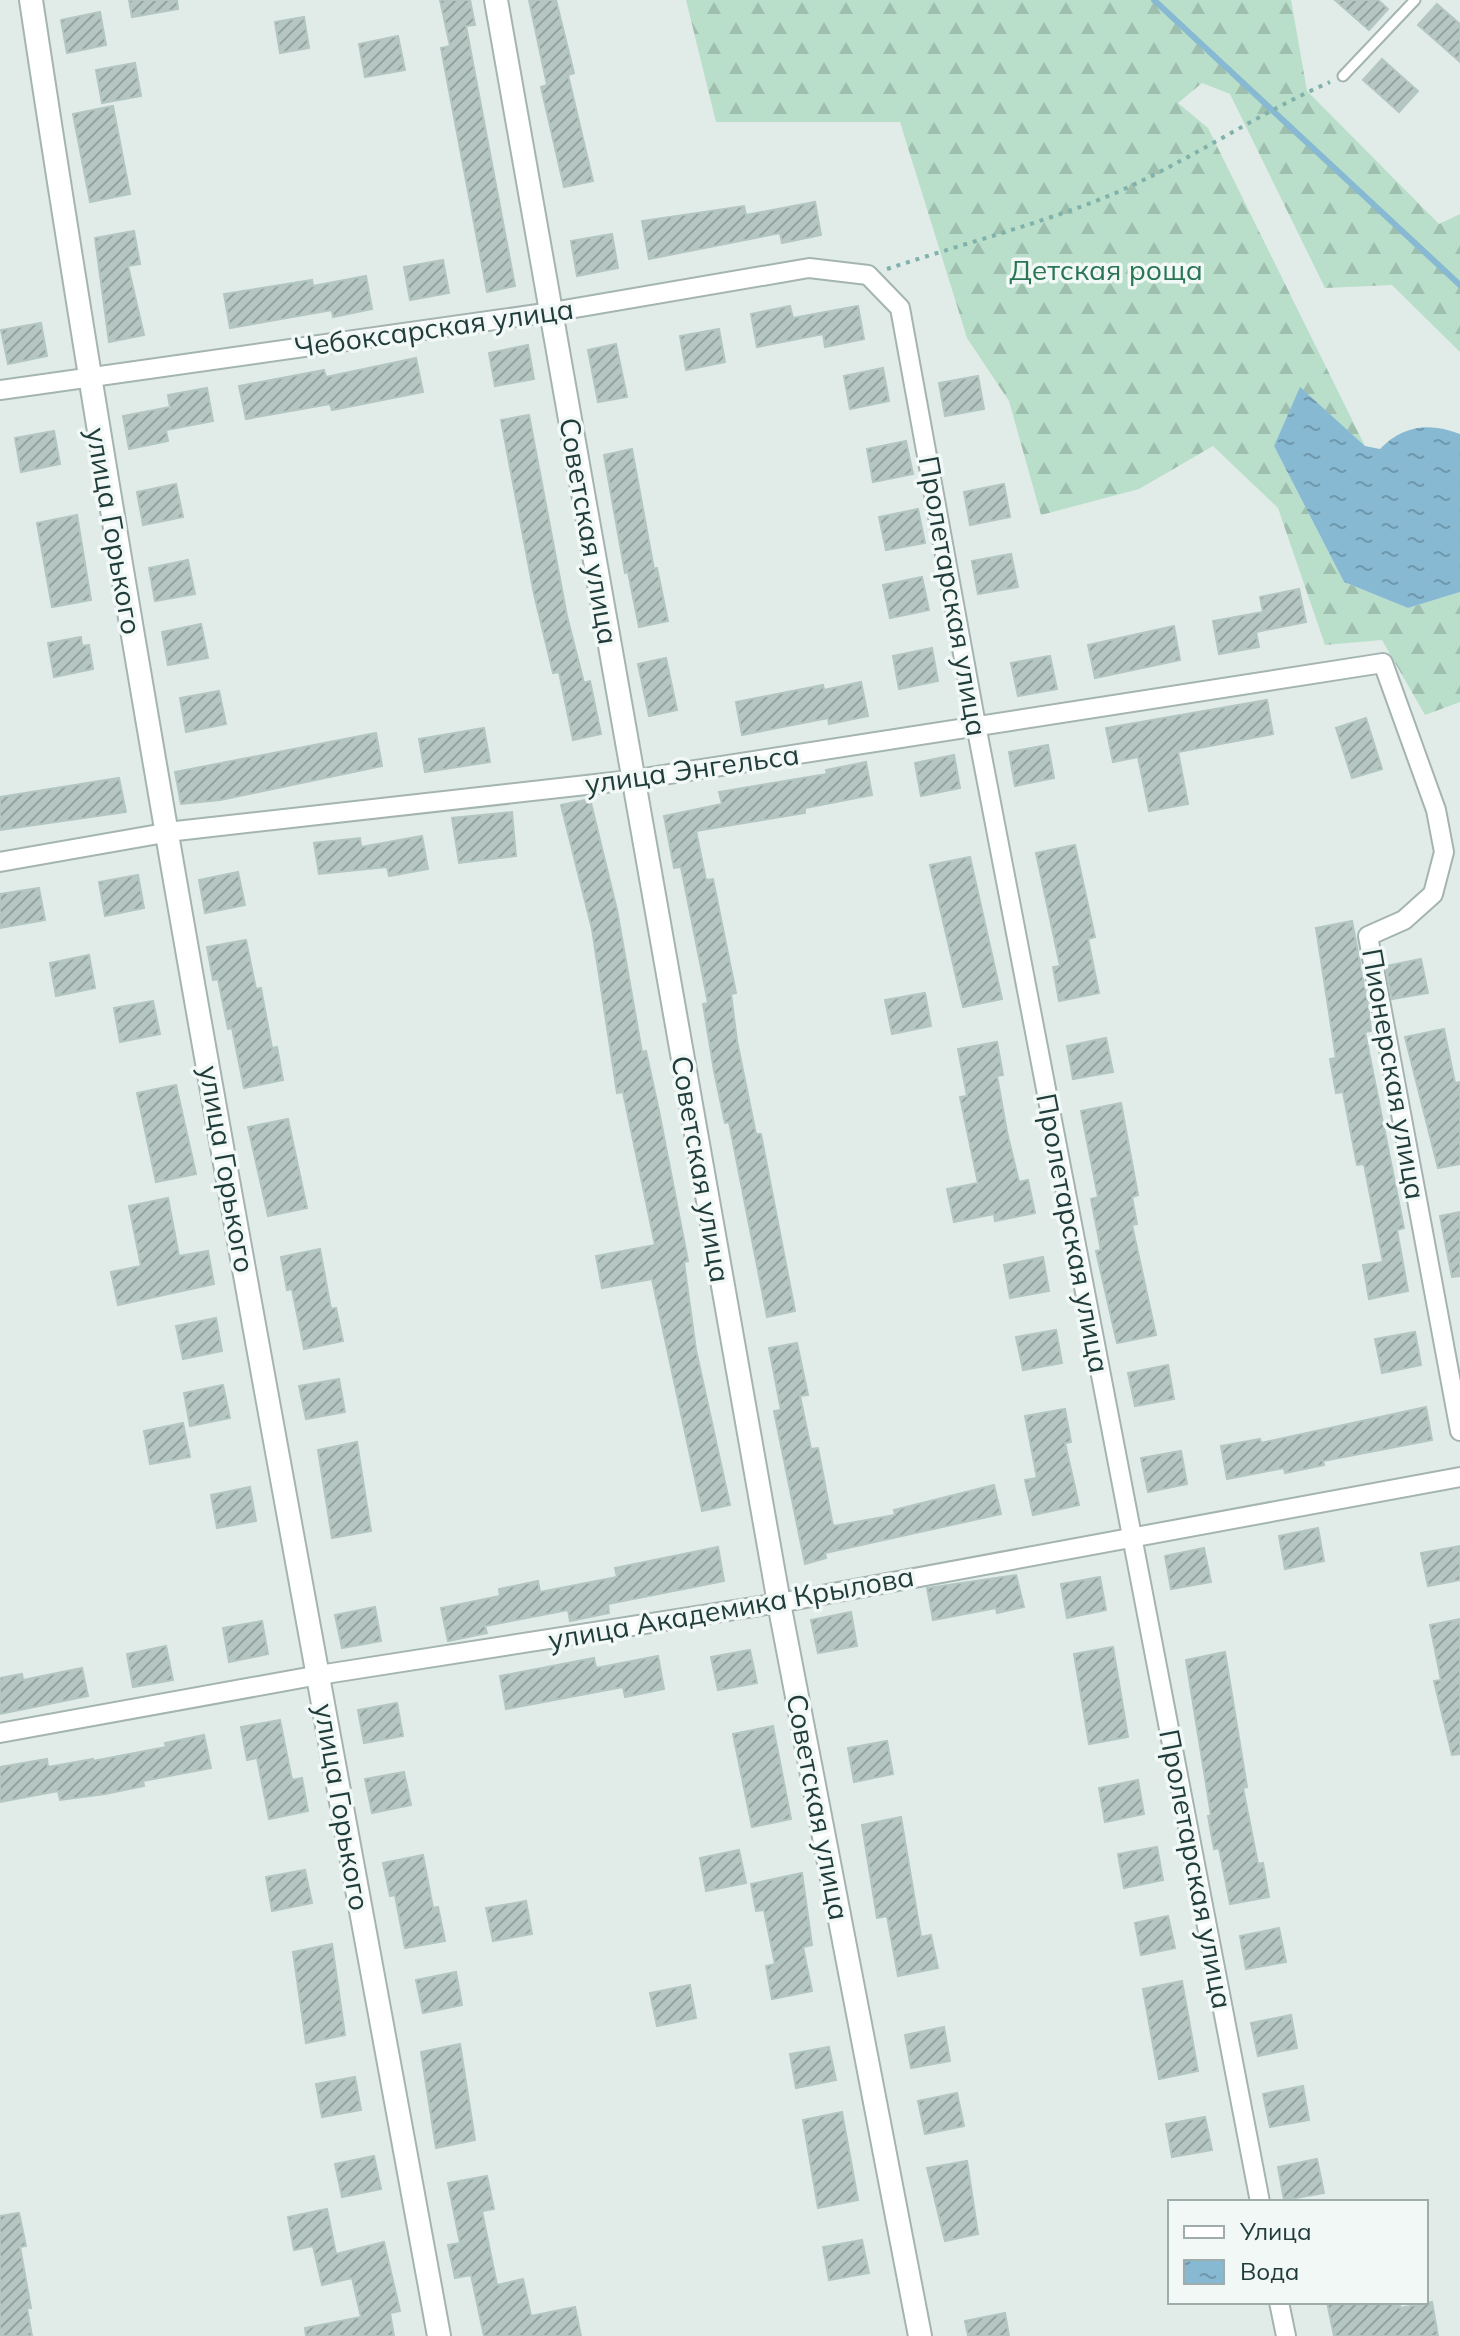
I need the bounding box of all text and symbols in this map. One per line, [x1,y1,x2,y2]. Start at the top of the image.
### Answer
park label: Детская роща [1009,252,1203,287]
street label: Чебоксарская улица [292,291,576,364]
street label: Советская улица [552,415,627,647]
street label: улица Горького [79,425,150,637]
street label: Пролетарская улица [912,453,995,739]
street label: улица Энгельса [583,736,801,801]
street label: Пионерская улица [1355,946,1434,1202]
street label: Советская улица [664,1053,739,1285]
street label: улица Горького [192,1063,263,1275]
street label: Пролетарская улица [1029,1090,1118,1376]
street label: улица Академика Крылова [545,1558,917,1657]
street label: Советская улица [779,1691,858,1923]
street label: улица Горького [307,1701,378,1913]
street label: Пролетарская улица [1152,1726,1241,2012]
legend [1168,2200,1428,2304]
text: Улица [1239,2216,1312,2246]
text: Вода [1240,2256,1300,2286]

